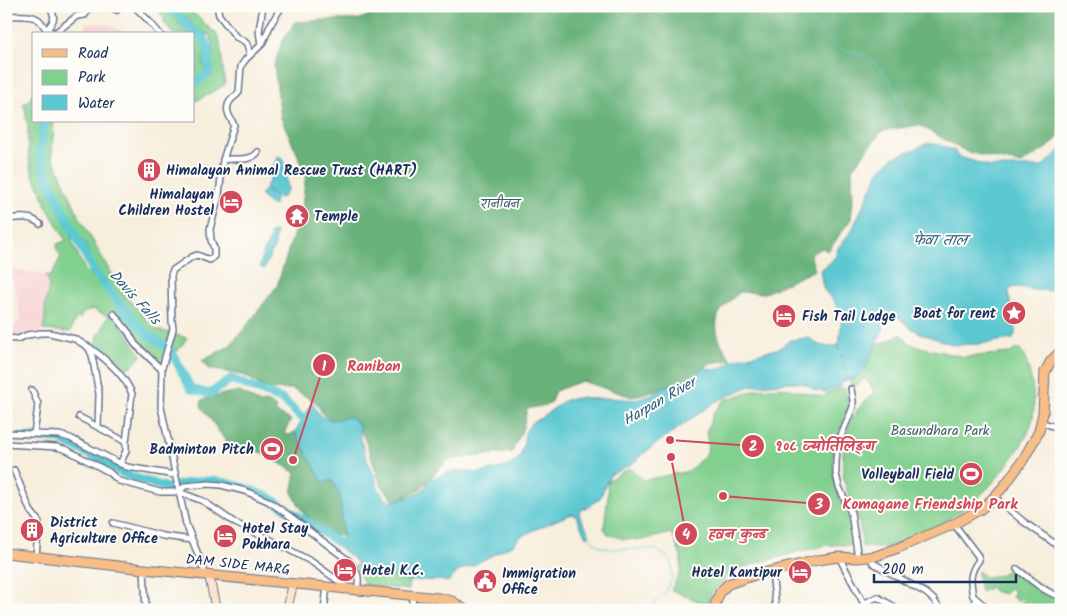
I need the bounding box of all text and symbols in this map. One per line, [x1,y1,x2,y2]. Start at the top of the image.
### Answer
legend [32,32,195,122]
text: Road [78,42,109,66]
text: Park [78,66,106,90]
text: Water [78,92,115,116]
building icon: Himalayan Animal Rescue Trust (HART) [136,157,162,183]
place label: Himalayan Animal Rescue Trust (HART) [166,160,417,182]
place label: Himalayan Children Hostel [119,184,214,222]
hotel icon: Himalayan Children Hostel [218,189,244,215]
park label: रानीवन [481,193,523,215]
temple icon: Temple [284,203,310,229]
place label: Temple [314,206,358,228]
water label: फेवा ताल [914,229,971,253]
water label: Davis Falls [103,265,167,332]
place icon: Boat for rent [1001,300,1027,326]
hotel icon: Fish Tail Lodge [771,303,797,329]
place label: Boat for rent [913,303,997,325]
place label: Fish Tail Lodge [802,306,896,328]
callout: Raniban [312,350,410,380]
text: 1 [322,355,327,379]
text: Raniban [347,355,401,379]
water label: Harpan River [619,370,703,432]
park label: Basundhara Park [891,420,990,442]
callout: १०८ ज्योर्तिलिङ्ग [741,431,885,461]
text: 2 [749,435,758,459]
text: १०८ ज्योर्तिलिङ्ग [775,435,878,459]
sports icon: Badminton Pitch [259,436,285,462]
place label: Badminton Pitch [150,439,254,461]
sports icon: Volleyball Field [958,461,984,487]
place label: Volleyball Field [861,464,954,486]
callout: Komagane Friendship Park [807,489,1027,519]
text: 3 [814,493,823,517]
text: Komagane Friendship Park [842,493,1018,517]
place label: District Agriculture Office [50,512,158,550]
building icon: District Agriculture Office [19,517,45,543]
place label: Hotel Stay Pokhara [242,518,309,556]
callout: हवन कुन्ड [673,519,776,549]
hotel icon: Hotel Stay Pokhara [212,523,238,549]
text: 4 [682,523,690,547]
text: हवन कुन्ड [708,523,769,547]
street label: DAM SIDE MARG [184,549,291,581]
scale bar [874,551,1017,583]
hotel icon: Hotel K.C. [332,557,358,583]
text: 200 m [882,558,924,582]
hotel icon: Hotel Kantipur [787,559,813,585]
place label: Hotel K.C. [362,560,423,582]
place label: Hotel Kantipur [692,562,783,584]
place label: Immigration Office [502,563,576,601]
public building icon: Immigration Office [472,568,498,594]

